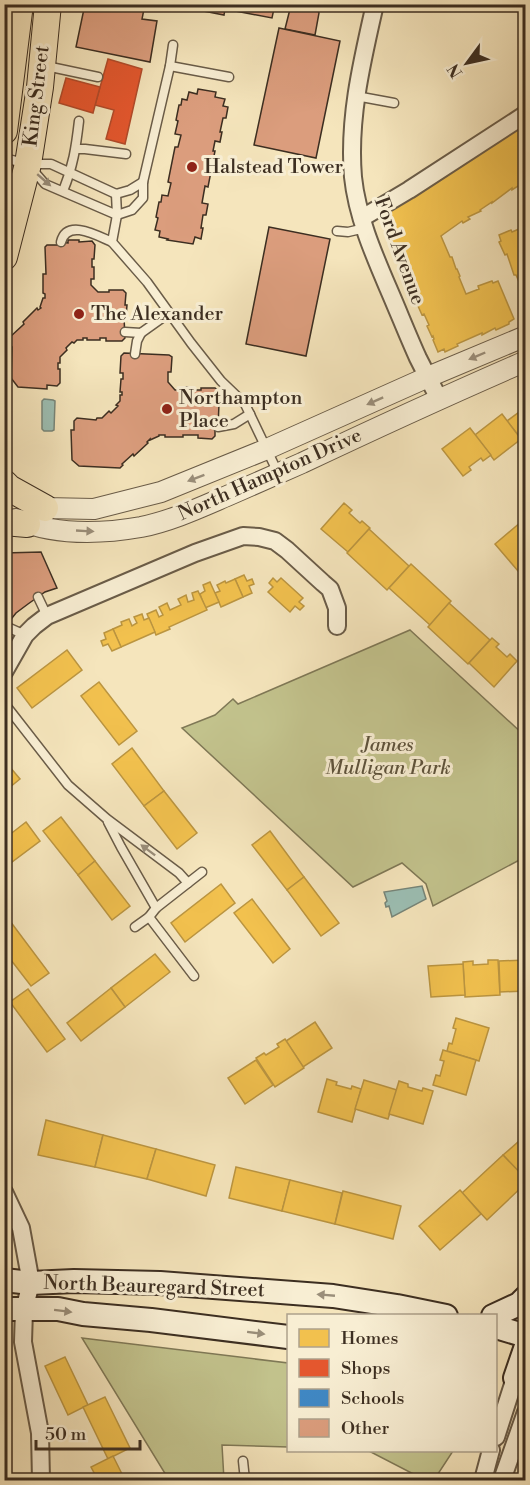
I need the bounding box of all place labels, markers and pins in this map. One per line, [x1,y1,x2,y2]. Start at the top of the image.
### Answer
place label: Halstead Tower [204,155,344,180]
marker: Halstead Tower [185,160,199,174]
place label: The Alexander [91,302,224,327]
marker: The Alexander [72,307,86,321]
place label: Northampton Place [179,386,303,434]
marker: Northampton Place [160,402,174,416]

